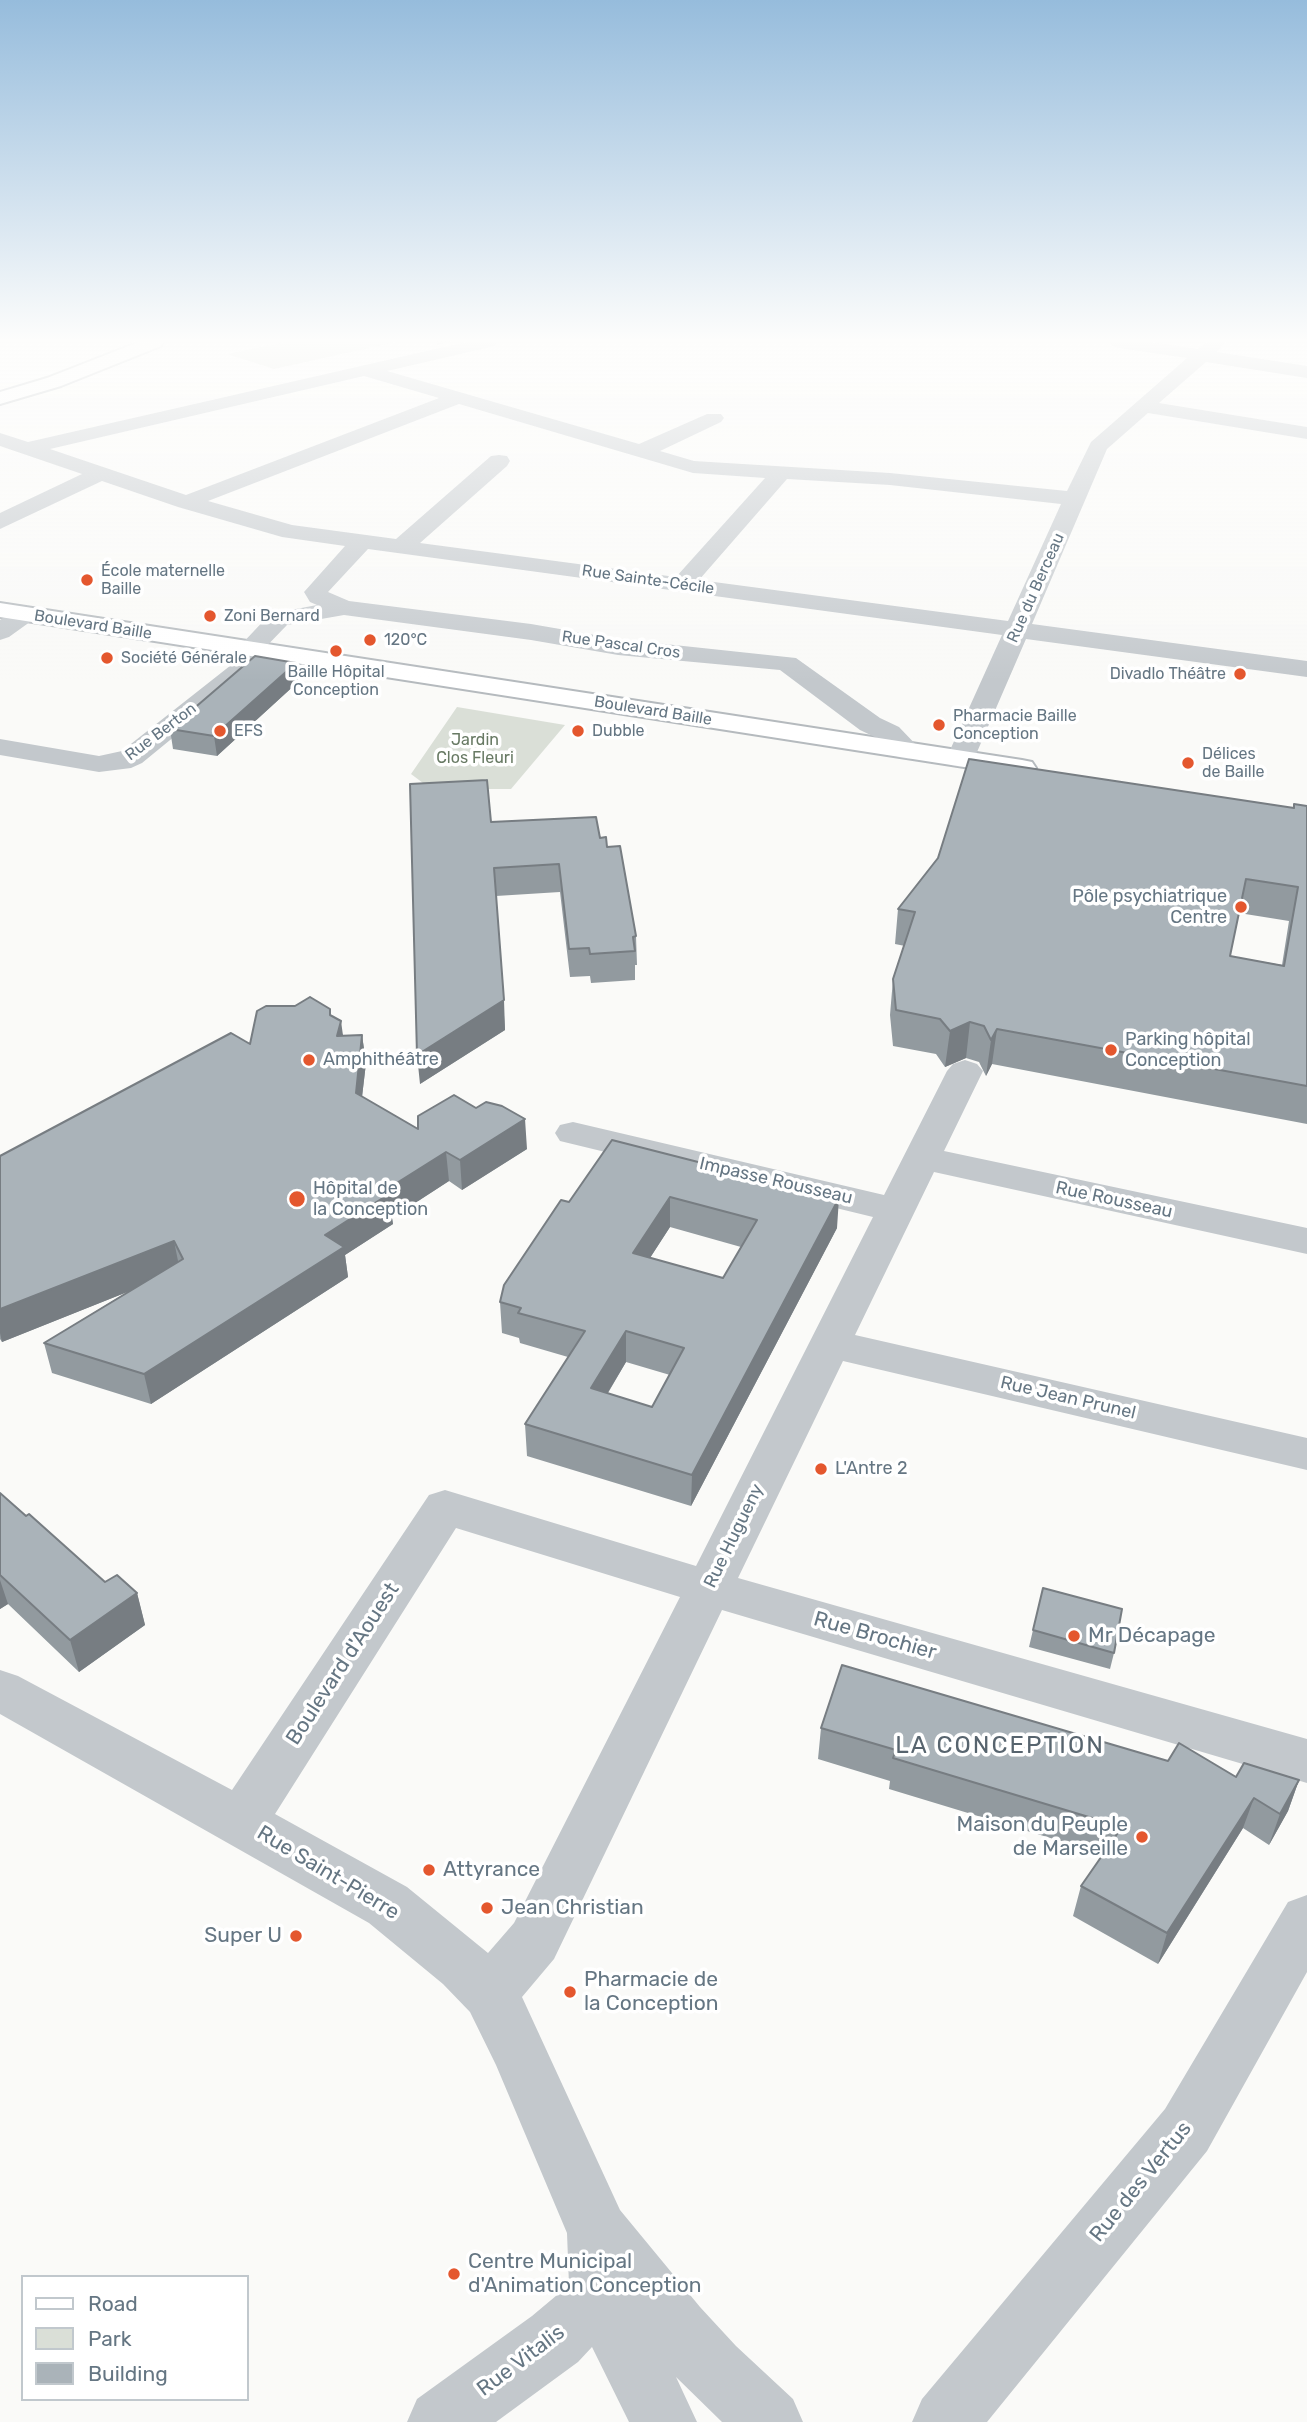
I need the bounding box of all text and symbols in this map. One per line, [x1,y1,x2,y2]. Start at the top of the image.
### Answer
street label: Rue du Berceau [1003,530,1069,646]
place label: École maternelle Baille [101,561,225,599]
street label: Rue Sainte-Cécile [581,561,715,599]
marker: École maternelle Baille [79,572,95,588]
street label: Boulevard Baille [33,606,153,644]
place label: Zoni Bernard [224,606,320,626]
marker: Zoni Bernard [202,608,218,624]
street label: Rue Pascal Cros [560,627,682,663]
place label: 120°C [384,630,427,650]
marker: 120°C [362,632,378,648]
marker: Baille Hôpital Conception [328,643,344,659]
place label: Société Générale [121,648,247,668]
marker: Société Générale [99,650,115,666]
place label: Baille Hôpital Conception [287,662,385,700]
place label: Divadlo Théâtre [1110,664,1226,684]
marker: Divadlo Théâtre [1232,666,1248,682]
street label: Boulevard Baille [593,692,713,730]
street label: Rue Berton [122,699,200,765]
place label: Pharmacie Baille Conception [953,706,1077,744]
marker: Pharmacie Baille Conception [931,717,947,733]
place label: EFS [234,721,263,741]
place label: Dubble [592,721,645,741]
marker: EFS [212,723,228,739]
marker: Dubble [570,723,586,739]
park label: Jardin Clos Fleuri [436,730,514,768]
place label: Délices de Baille [1202,744,1265,782]
marker: Délices de Baille [1180,755,1196,771]
place label: Pôle psychiatrique Centre [1072,886,1227,928]
marker: Pôle psychiatrique Centre [1233,899,1249,915]
place label: Parking hôpital Conception [1125,1029,1251,1072]
marker: Parking hôpital Conception [1103,1042,1119,1058]
place label: Amphithéâtre [323,1049,439,1071]
marker: Amphithéâtre [301,1052,317,1068]
street label: Impasse Rousseau [697,1153,855,1209]
street label: Rue Rousseau [1053,1177,1175,1223]
place label: Hôpital de la Conception [313,1178,428,1220]
marker: Hôpital de la Conception [287,1189,307,1209]
street label: Rue Jean Prunel [998,1372,1138,1424]
place label: L'Antre 2 [835,1458,908,1480]
marker: L'Antre 2 [813,1461,829,1477]
street label: Rue Hugueny [700,1480,768,1592]
street label: Boulevard d'Aouest [281,1578,405,1750]
street label: Rue Brochier [811,1606,939,1666]
place label: Mr Décapage [1088,1623,1216,1649]
marker: Mr Décapage [1066,1628,1082,1644]
district label: LA CONCEPTION [897,1732,1103,1760]
place label: Maison du Peuple de Marseille [957,1812,1128,1862]
street label: Rue Saint-Pierre [252,1821,404,1925]
marker: Maison du Peuple de Marseille [1134,1829,1150,1845]
place label: Attyrance [443,1857,540,1883]
marker: Attyrance [421,1862,437,1878]
place label: Jean Christian [501,1895,644,1921]
marker: Jean Christian [479,1900,495,1916]
place label: Super U [204,1923,282,1949]
marker: Super U [288,1928,304,1944]
place label: Pharmacie de la Conception [584,1967,718,2017]
marker: Pharmacie de la Conception [562,1984,578,2000]
street label: Rue des Vertus [1085,2117,1197,2247]
place label: Centre Municipal d'Animation Conception [468,2249,702,2299]
marker: Centre Municipal d'Animation Conception [446,2266,462,2282]
legend [21,2275,248,2401]
text: Road [88,2291,138,2316]
street label: Rue Vitalis [472,2320,570,2402]
text: Park [88,2326,132,2351]
text: Building [88,2361,168,2386]

